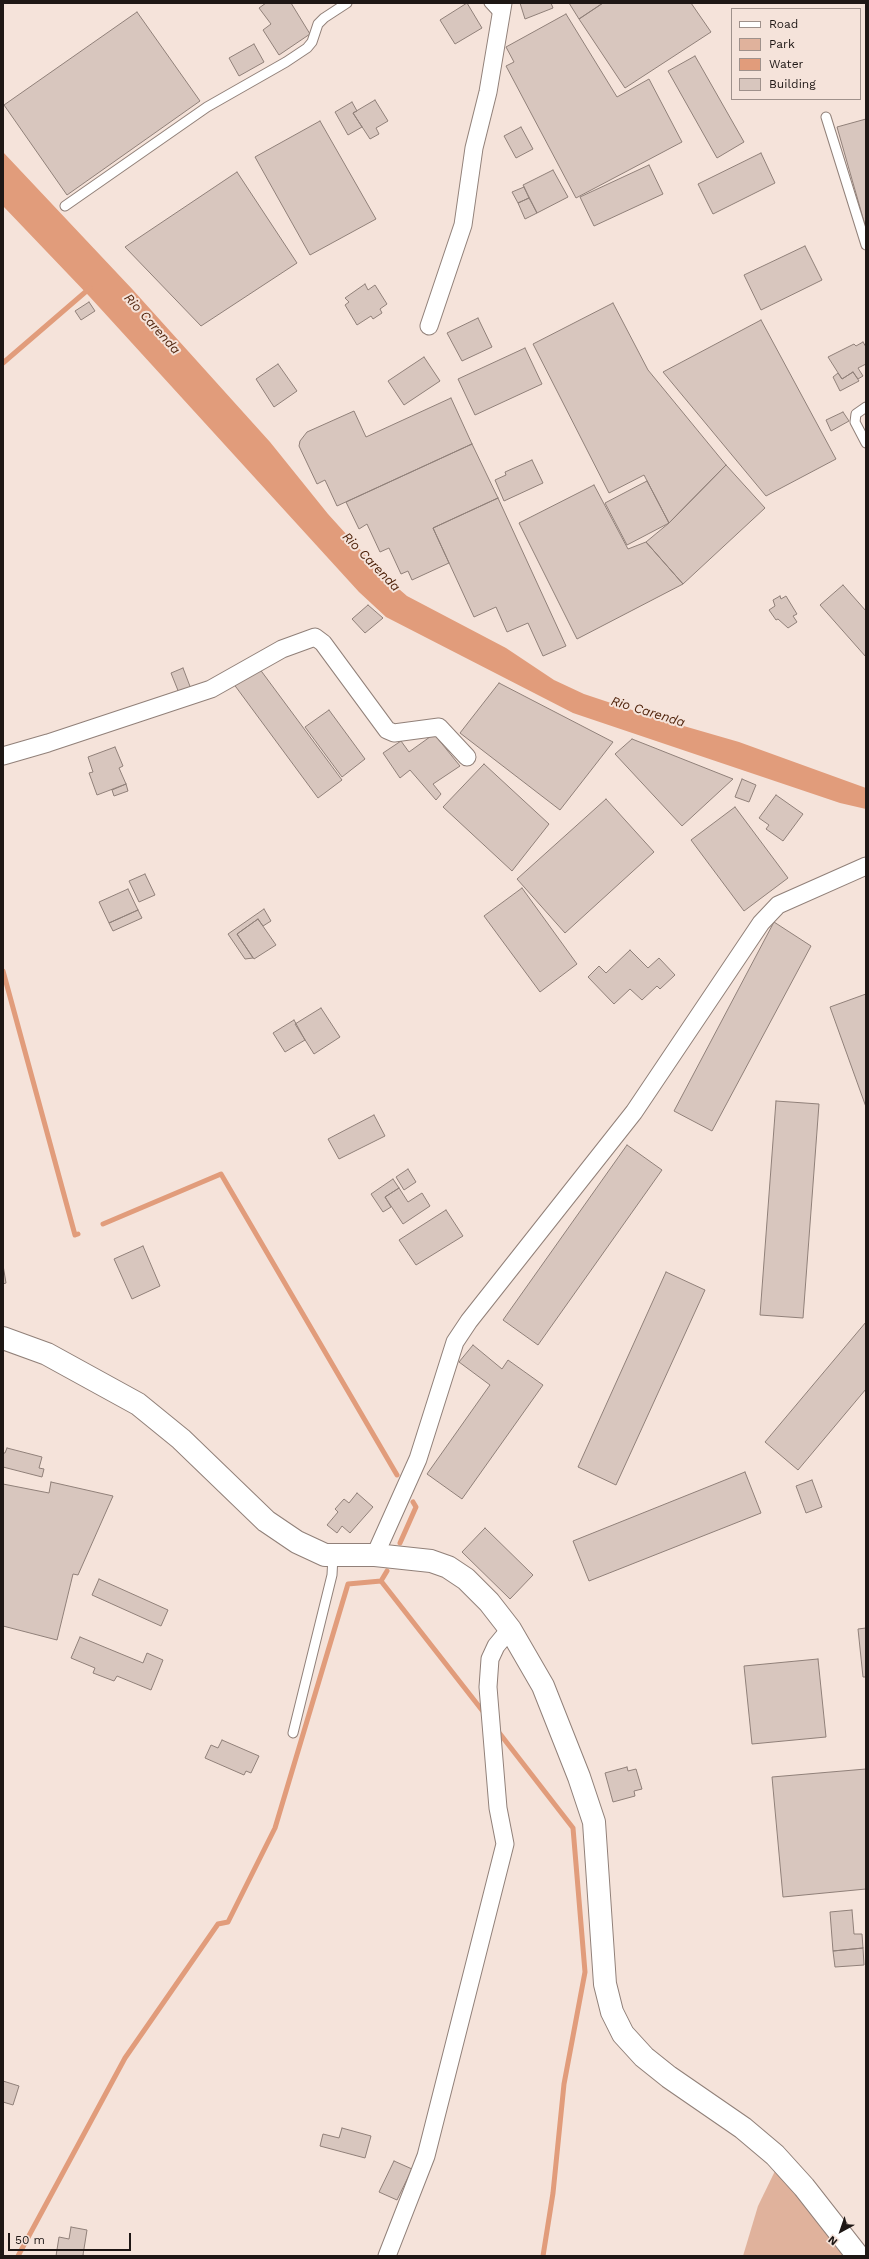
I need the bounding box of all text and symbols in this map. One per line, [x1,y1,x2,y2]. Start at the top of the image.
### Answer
legend [731,8,861,100]
text: Road [769,17,798,31]
text: Park [769,37,795,51]
text: Water [769,57,803,71]
text: Building [769,77,816,91]
water label: Rio Carenda [121,290,183,358]
water label: Rio Carenda [339,529,403,595]
water label: Rio Carenda [609,693,687,731]
north arrow [821,2211,861,2251]
scale bar [10,2225,133,2251]
text: 50 m [15,2233,45,2247]
text: N [826,2233,840,2248]

